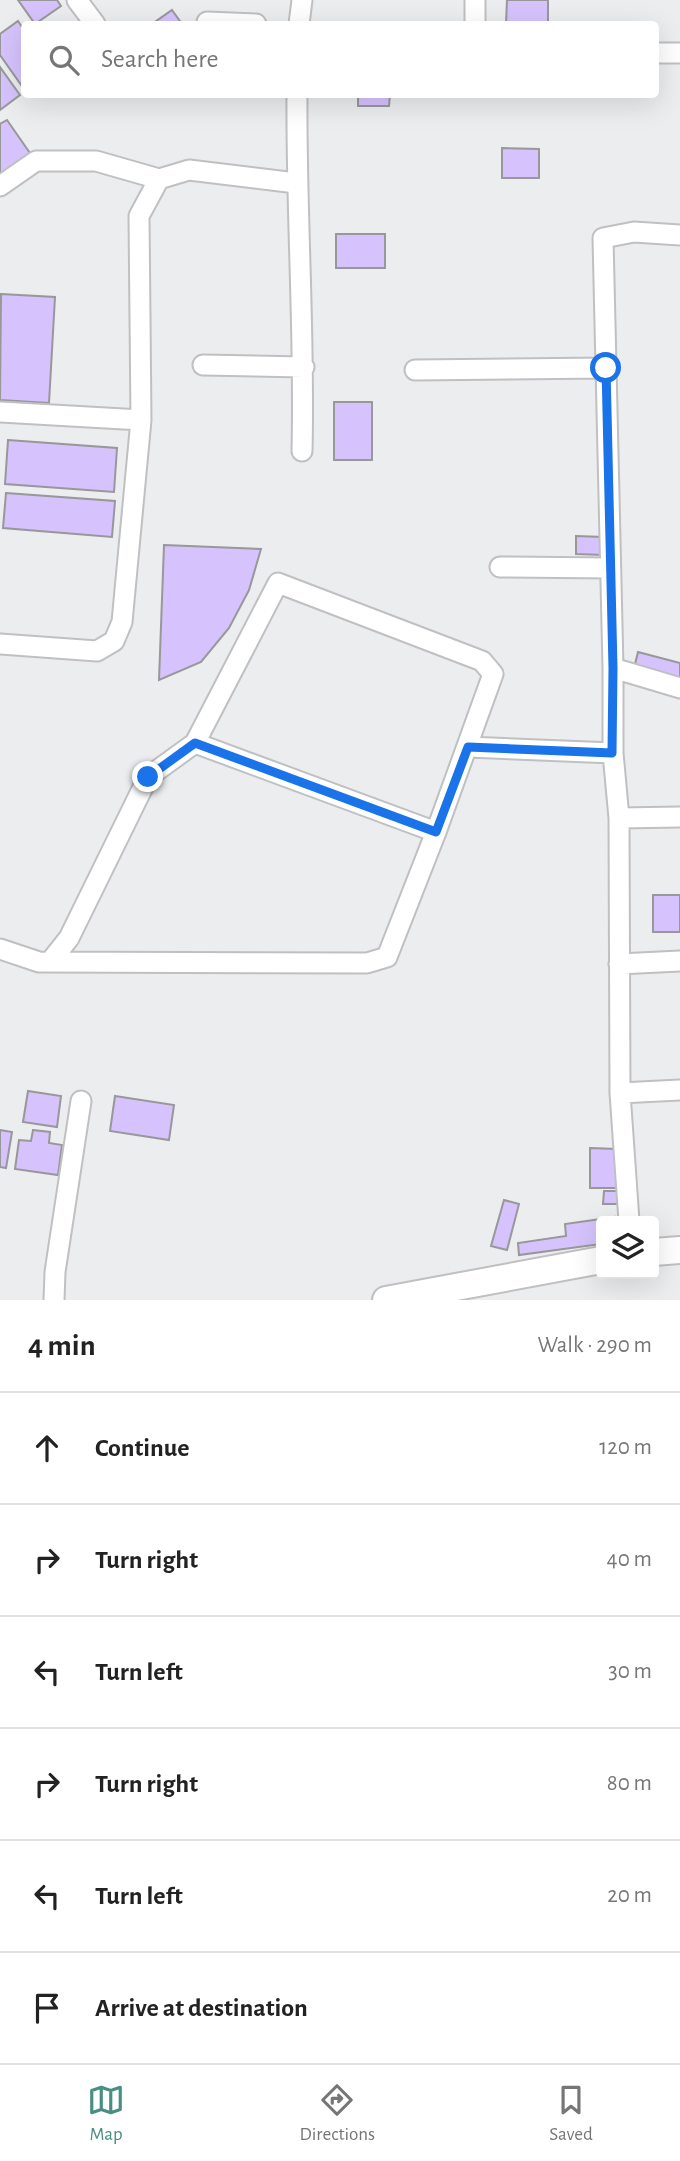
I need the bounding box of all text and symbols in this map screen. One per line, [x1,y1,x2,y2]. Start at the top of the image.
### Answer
search box [21,21,659,98]
icon: search [45,41,83,79]
text: Search here [101,46,219,72]
route start [590,352,621,383]
route end [132,761,163,792]
map controls [596,1216,659,1279]
button: layers [596,1216,659,1279]
text: 4 min [28,1331,96,1361]
text: Walk · 290 m [537,1334,652,1357]
icon: ahead [28,1429,66,1467]
text: Continue [95,1435,190,1461]
text: 120 m [599,1436,652,1459]
icon: right [28,1541,66,1579]
text: Turn right [95,1547,198,1573]
text: 40 m [607,1548,652,1571]
icon: left [28,1653,66,1691]
text: Turn left [95,1659,183,1685]
text: 30 m [608,1660,652,1683]
icon: right [28,1765,66,1803]
text: Turn right [95,1771,198,1797]
text: 80 m [607,1772,652,1795]
icon: left [28,1877,66,1915]
text: Turn left [95,1883,183,1909]
text: 20 m [607,1884,652,1907]
icon: arrive [28,1989,66,2027]
text: Arrive at destination [95,1995,308,2021]
tab: Map [87,2081,125,2146]
tab: Directions [299,2081,375,2146]
tab: Saved [549,2081,593,2146]

